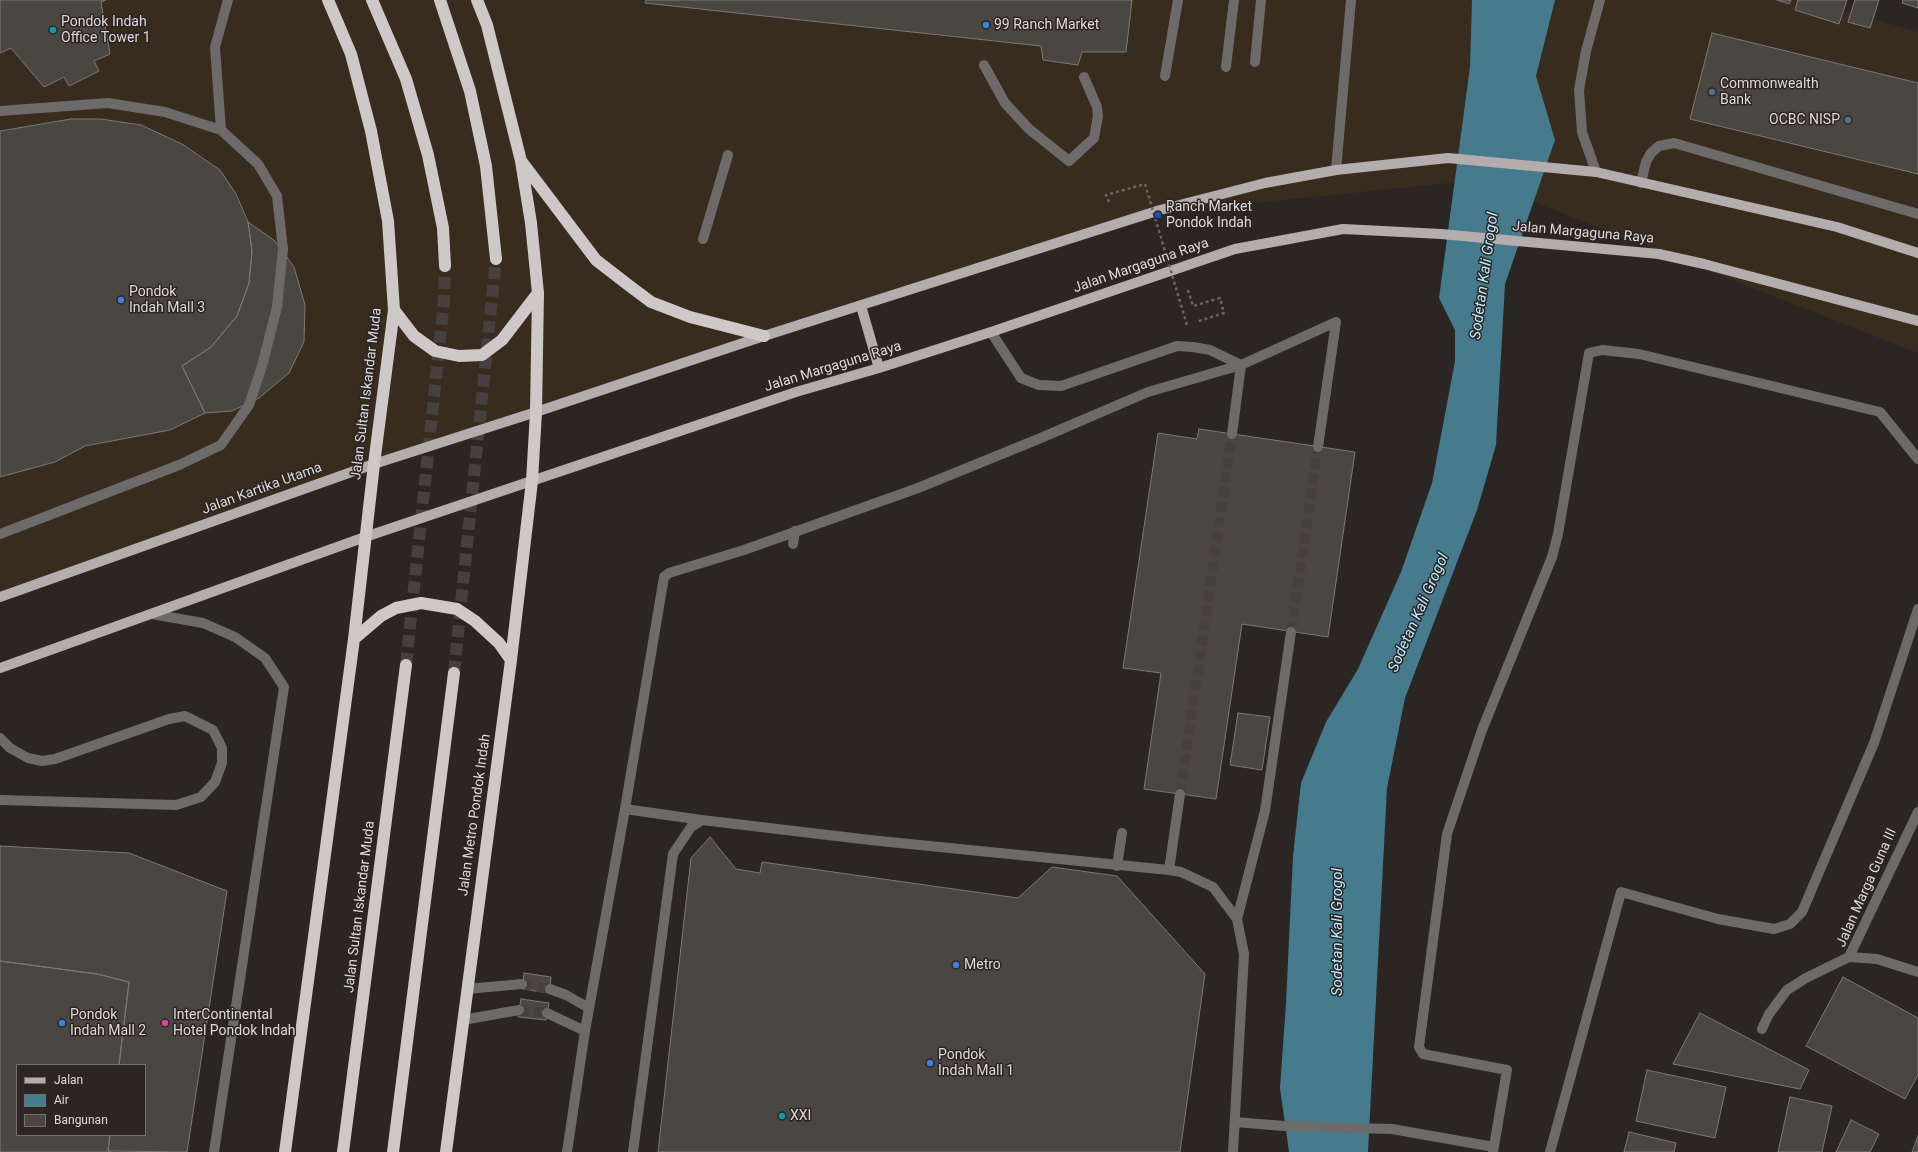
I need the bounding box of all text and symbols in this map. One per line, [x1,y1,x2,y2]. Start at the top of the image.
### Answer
place label: Pondok Indah Office Tower 1 [61,14,150,46]
place label: 99 Ranch Market [994,17,1099,33]
marker: 99 Ranch Market [981,20,991,30]
marker: Pondok Indah Office Tower 1 [48,25,58,35]
place label: Commonwealth Bank [1720,76,1819,108]
marker: Commonwealth Bank [1707,87,1717,97]
place label: OCBC NISP [1769,112,1840,128]
marker: OCBC NISP [1843,115,1853,125]
place label: Ranch Market Pondok Indah [1166,199,1252,232]
marker: Ranch Market Pondok Indah [1153,210,1163,220]
water label: Sodetan Kali Grogol [1467,211,1503,341]
street label: Jalan Margaguna Raya [1511,218,1655,248]
street label: Jalan Margaguna Raya [1071,235,1211,297]
place label: Pondok Indah Mall 3 [129,284,205,316]
marker: Pondok Indah Mall 3 [116,295,126,305]
street label: Jalan Sultan Iskandar Muda [348,307,386,481]
street label: Jalan Margaguna Raya [763,338,903,396]
street label: Jalan Kartika Utama [200,459,324,519]
water label: Sodetan Kali Grogol [1385,551,1453,675]
street label: Jalan Metro Pondok Indah [455,733,495,897]
street label: Jalan Sultan Iskandar Muda [341,820,379,994]
street label: Jalan Marga Guna III [1833,826,1901,950]
water label: Sodetan Kali Grogol [1329,868,1347,996]
place label: Metro [964,957,1001,973]
marker: Metro [951,960,961,970]
place label: Pondok Indah Mall 2 [70,1007,146,1040]
place label: InterContinental Hotel Pondok Indah [173,1007,296,1040]
marker: Pondok Indah Mall 2 [57,1018,67,1028]
marker: InterContinental Hotel Pondok Indah [160,1018,170,1028]
place label: Pondok Indah Mall 1 [938,1047,1014,1080]
marker: Pondok Indah Mall 1 [925,1058,935,1068]
legend [16,1064,146,1136]
text: Jalan [54,1073,83,1087]
text: Air [54,1093,69,1107]
place label: XXI [790,1108,811,1124]
marker: XXI [777,1111,787,1121]
text: Bangunan [54,1113,108,1127]

